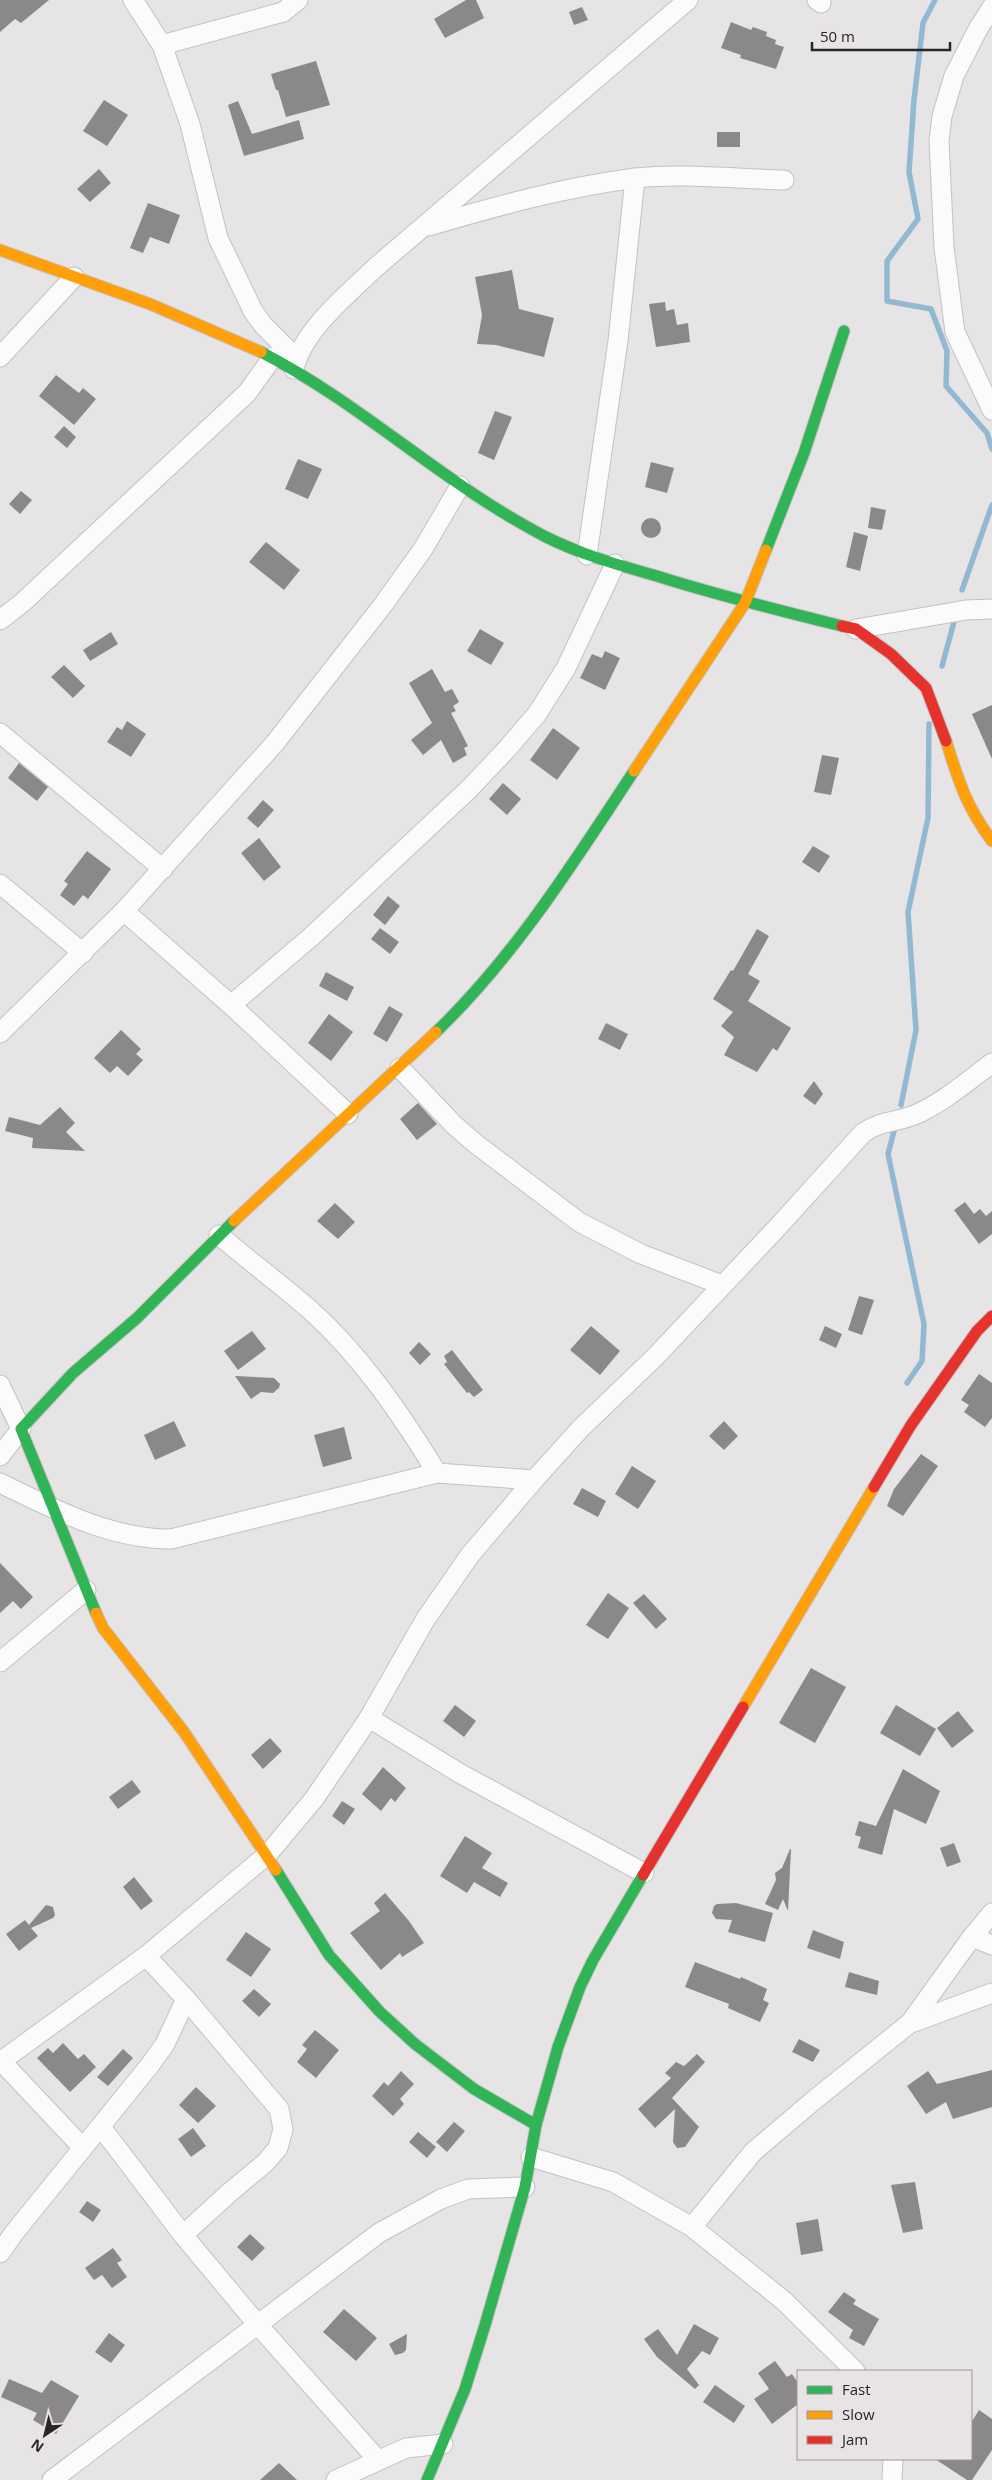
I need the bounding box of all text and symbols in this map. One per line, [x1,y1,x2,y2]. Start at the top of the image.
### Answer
scale bar [812,20,950,52]
text: 50 m [820,26,855,46]
legend [797,2370,972,2460]
text: Fast [842,2379,871,2399]
text: Slow [842,2404,875,2424]
north arrow [20,2410,70,2460]
text: Jam [840,2429,868,2449]
text: N [27,2435,47,2457]

